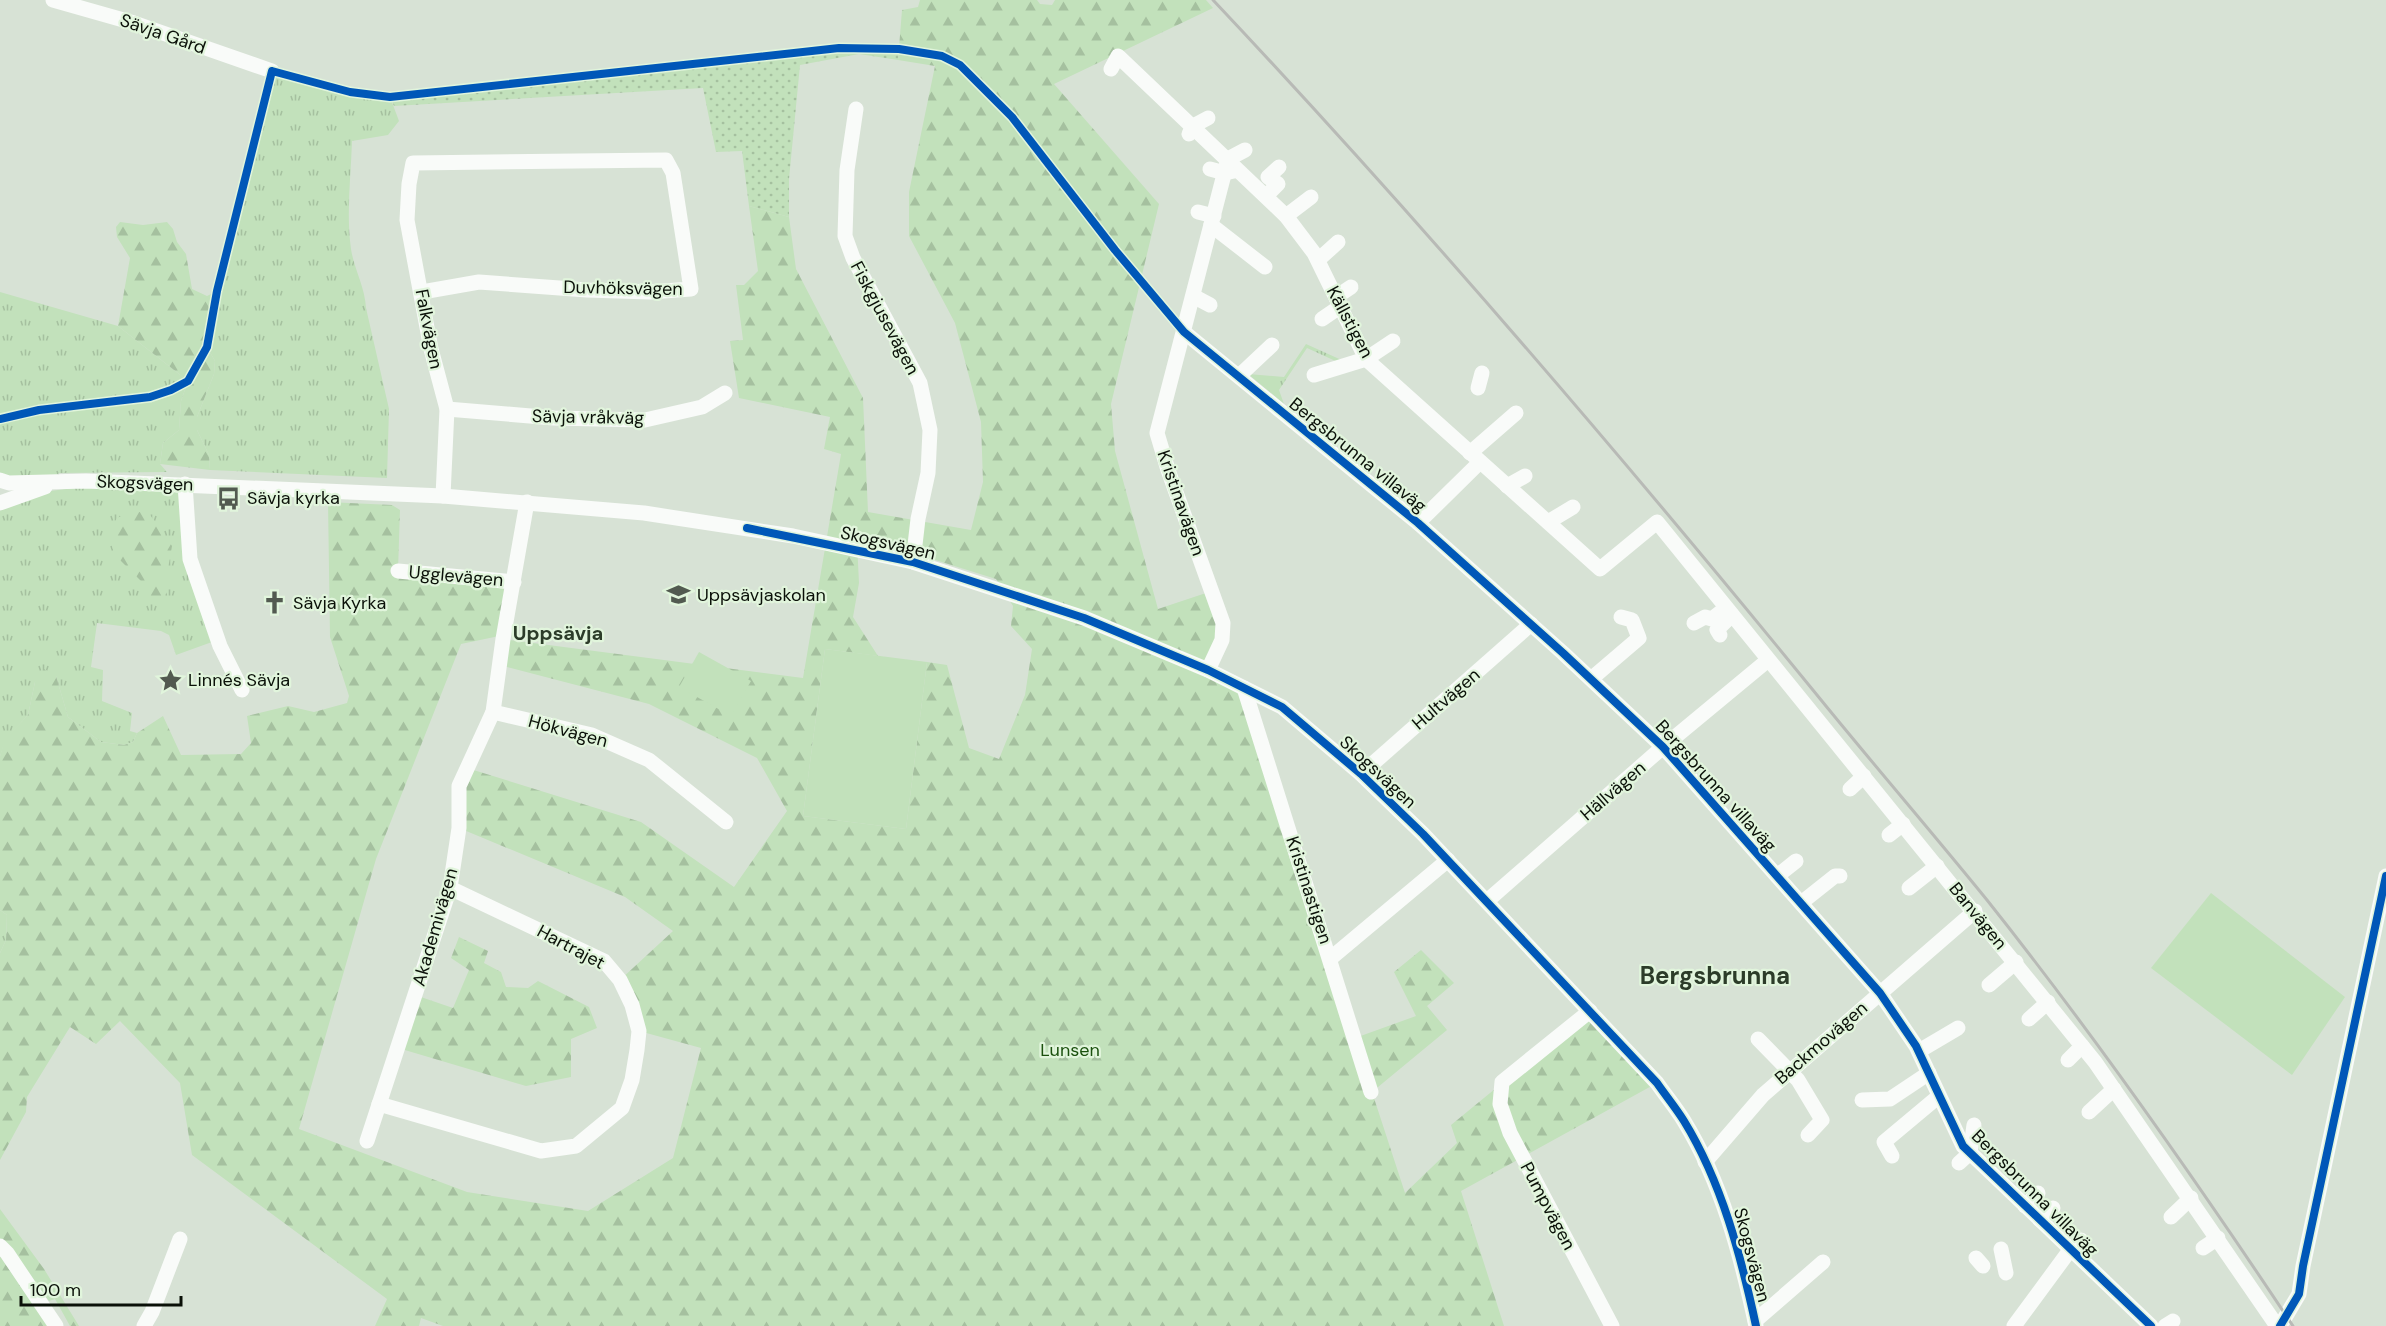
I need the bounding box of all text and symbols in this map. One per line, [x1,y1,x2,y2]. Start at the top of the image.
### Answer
street label: Sävja Gård [117,8,209,60]
street label: Fiskgjusevägen [845,257,925,379]
street label: Duvhöksvägen [563,275,683,301]
street label: Källstigen [1321,282,1379,362]
street label: Falkvägen [409,287,449,371]
street label: Bergsbrunna villaväg [1284,392,1432,518]
street label: Sävja vråkväg [532,404,644,430]
street label: Kristinavägen [1152,447,1210,559]
street label: Skogsvägen [96,469,194,497]
bus stop icon: Sävja kyrka [216,485,242,511]
place label: Sävja kyrka [247,486,340,510]
street label: Skogsvägen [838,520,938,566]
street label: Ugglevägen [408,560,504,592]
school or university icon: Uppsävjaskolan [666,582,692,608]
place label: Uppsävjaskolan [697,583,826,607]
church icon: Sävja Kyrka [262,590,288,616]
place label: Sävja Kyrka [293,591,386,615]
district label: Uppsävja [513,620,603,646]
street label: Hultvägen [1407,663,1485,735]
place icon: Linnés Sävja [157,667,183,693]
place label: Linnés Sävja [188,668,290,692]
street label: Hökvägen [526,709,610,753]
street label: Bergsbrunna villaväg [1650,715,1782,857]
street label: Skogsvägen [1334,730,1422,814]
street label: Hällvägen [1575,756,1651,826]
street label: Kristinastigen [1280,833,1338,947]
street label: Akademivägen [407,865,463,989]
street label: Banvägen [1944,877,2012,955]
street label: Hartrajet [533,919,609,975]
district label: Bergsbrunna [1640,960,1790,991]
street label: Backmovägen [1770,996,1872,1090]
park label: Lunsen [1040,1038,1100,1062]
street label: Bergsbrunna villaväg [1966,1124,2104,1262]
street label: Pumpvägen [1515,1158,1581,1254]
street label: Skogsvägen [1728,1205,1776,1305]
scale bar [21,1269,182,1307]
text: 100 m [30,1278,81,1302]

